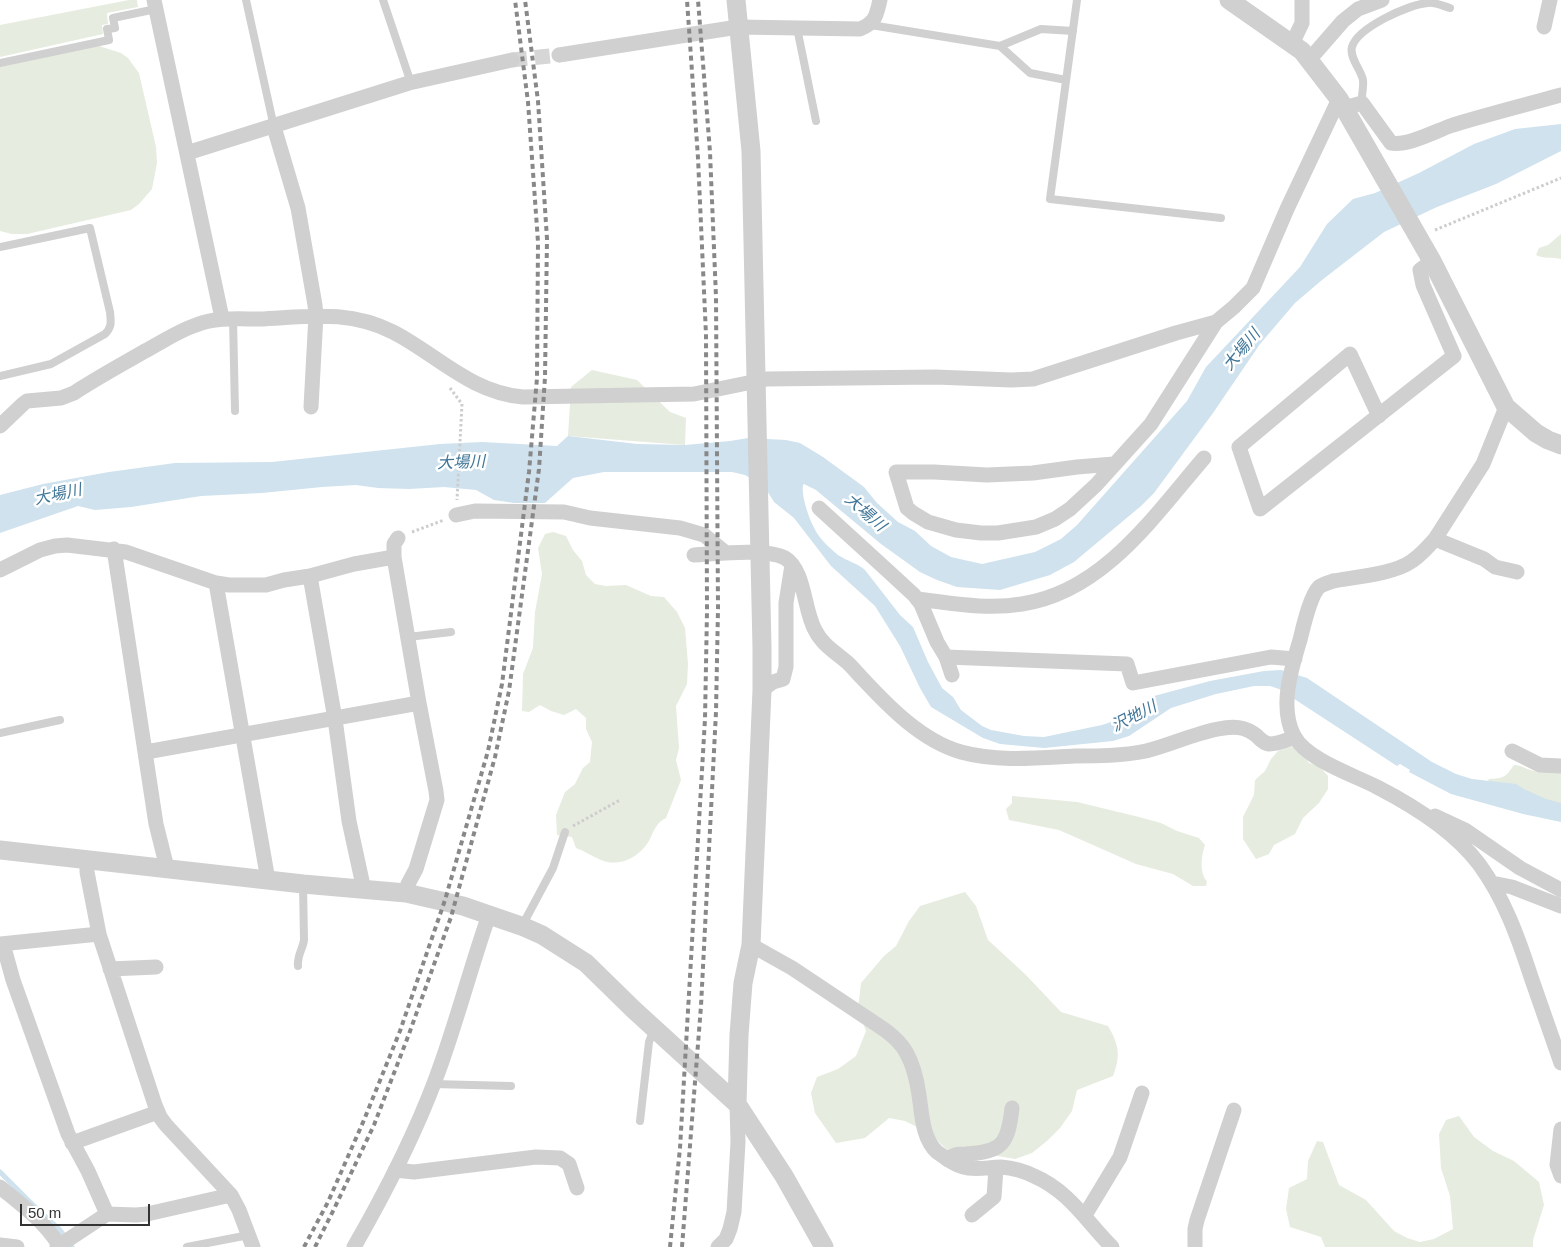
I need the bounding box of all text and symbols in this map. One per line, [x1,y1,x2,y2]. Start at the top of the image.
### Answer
water label: 大場川 [1219,325,1265,375]
water label: 大場川 [437,453,485,473]
water label: 大場川 [33,481,83,509]
water label: 大場川 [841,490,889,536]
water label: 沢地川 [1108,698,1160,736]
scale bar [22,1194,152,1226]
text: 50 m [28,1204,61,1221]

